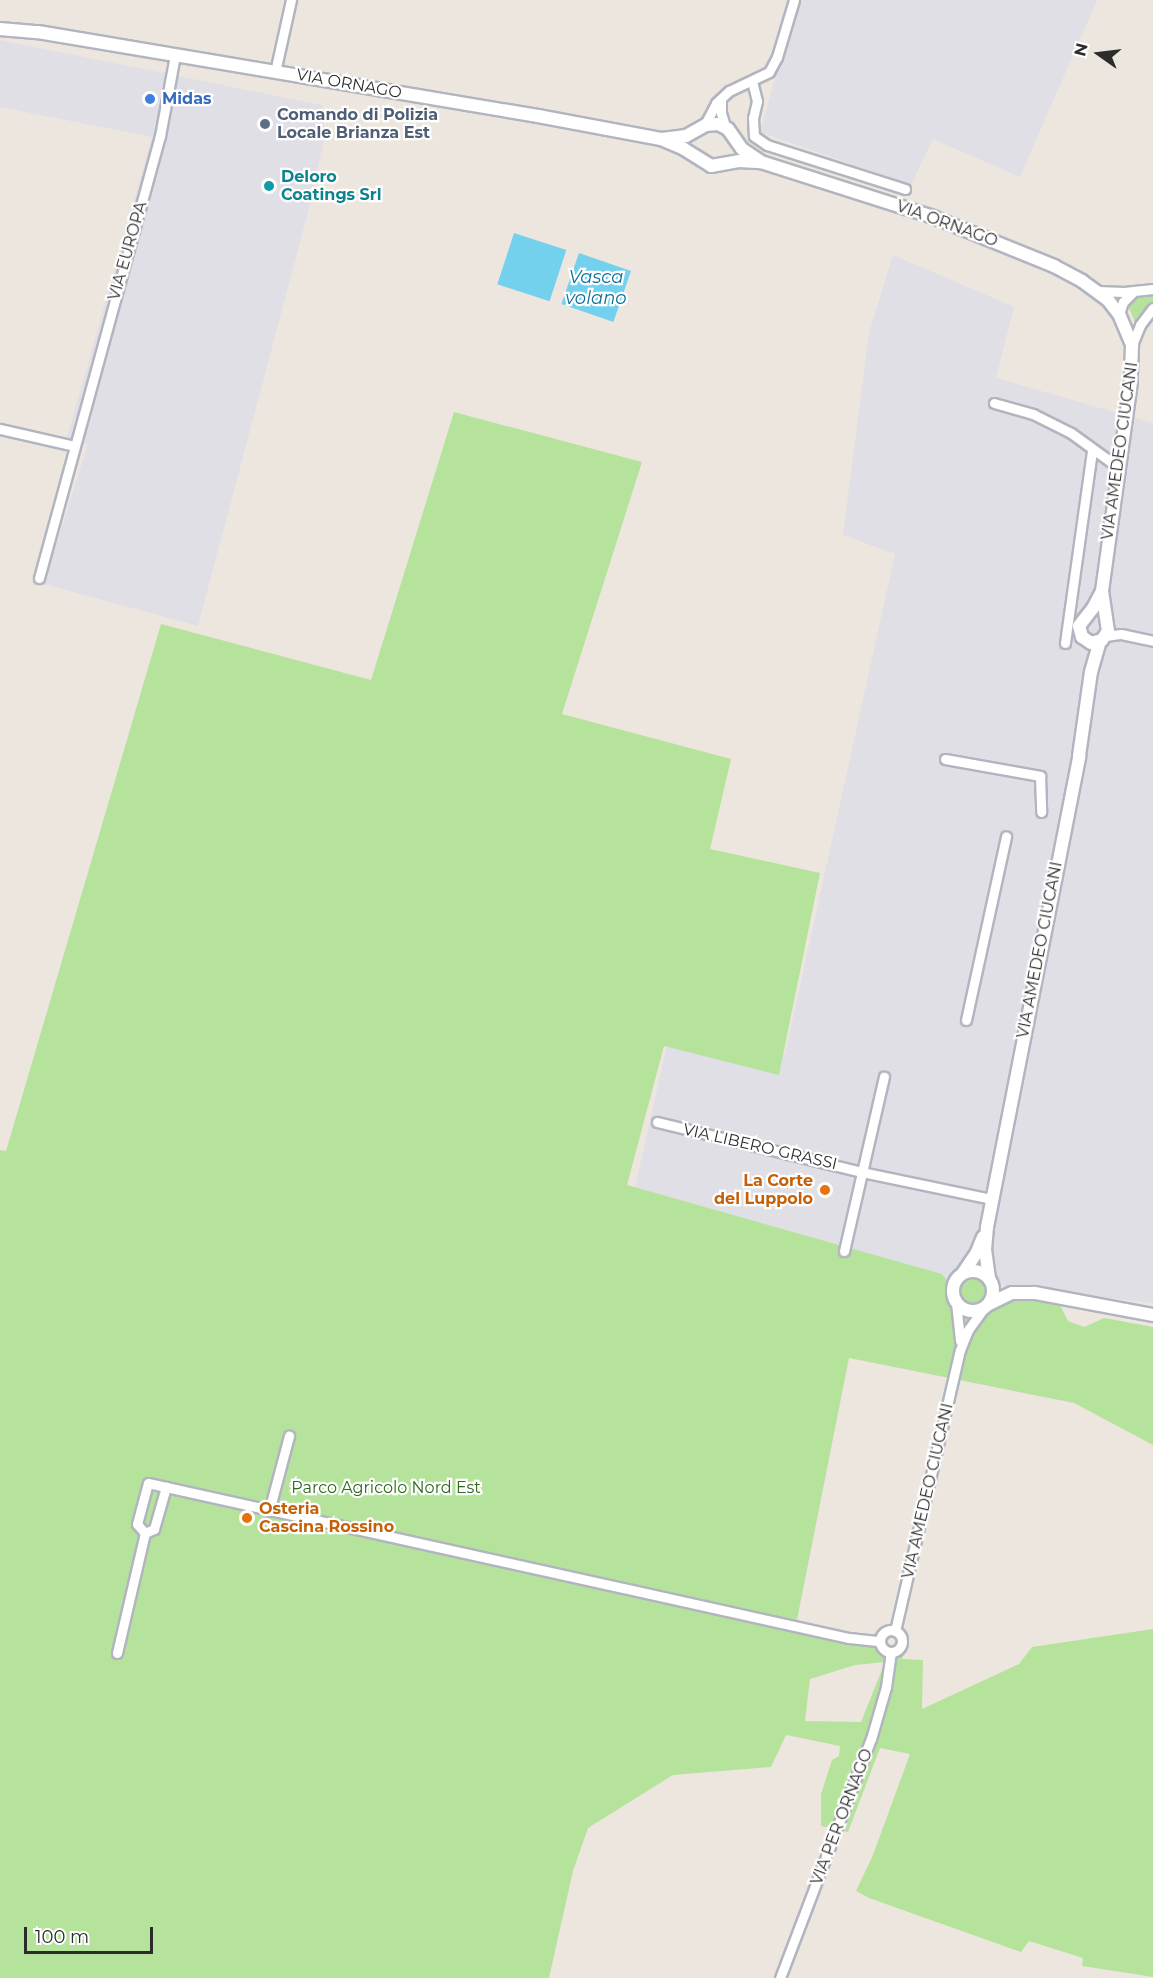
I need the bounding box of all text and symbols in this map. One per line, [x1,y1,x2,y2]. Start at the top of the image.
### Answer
north arrow [1069,24,1129,84]
text: N [1070,41,1092,58]
street label: VIA ORNAGO [295,65,403,103]
place label: Midas [162,89,212,109]
marker: Midas [143,92,157,106]
place label: Comando di Polizia Locale Brianza Est [277,105,438,143]
marker: Comando di Polizia Locale Brianza Est [258,117,272,131]
place label: Deloro Coatings Srl [281,167,381,205]
marker: Deloro Coatings Srl [262,179,276,193]
street label: VIA ORNAGO [894,197,1000,251]
street label: VIA EUROPA [105,199,151,303]
water label: Vasca volano [565,267,627,310]
street label: VIA AMEDEO CIUCANI [1098,361,1142,541]
street label: VIA AMEDEO CIUCANI [1013,860,1067,1040]
street label: VIA LIBERO GRASSI [681,1120,839,1174]
place label: La Corte del Luppolo [714,1171,813,1209]
marker: La Corte del Luppolo [818,1183,832,1197]
street label: VIA AMEDEO CIUCANI [898,1401,958,1581]
park label: Parco Agricolo Nord Est [291,1478,481,1498]
place label: Osteria Cascina Rossino [259,1499,394,1537]
marker: Osteria Cascina Rossino [240,1511,254,1525]
street label: VIA PER ORNAGO [807,1746,877,1888]
scale bar [27,1915,156,1953]
text: 100 m [35,1926,89,1948]

